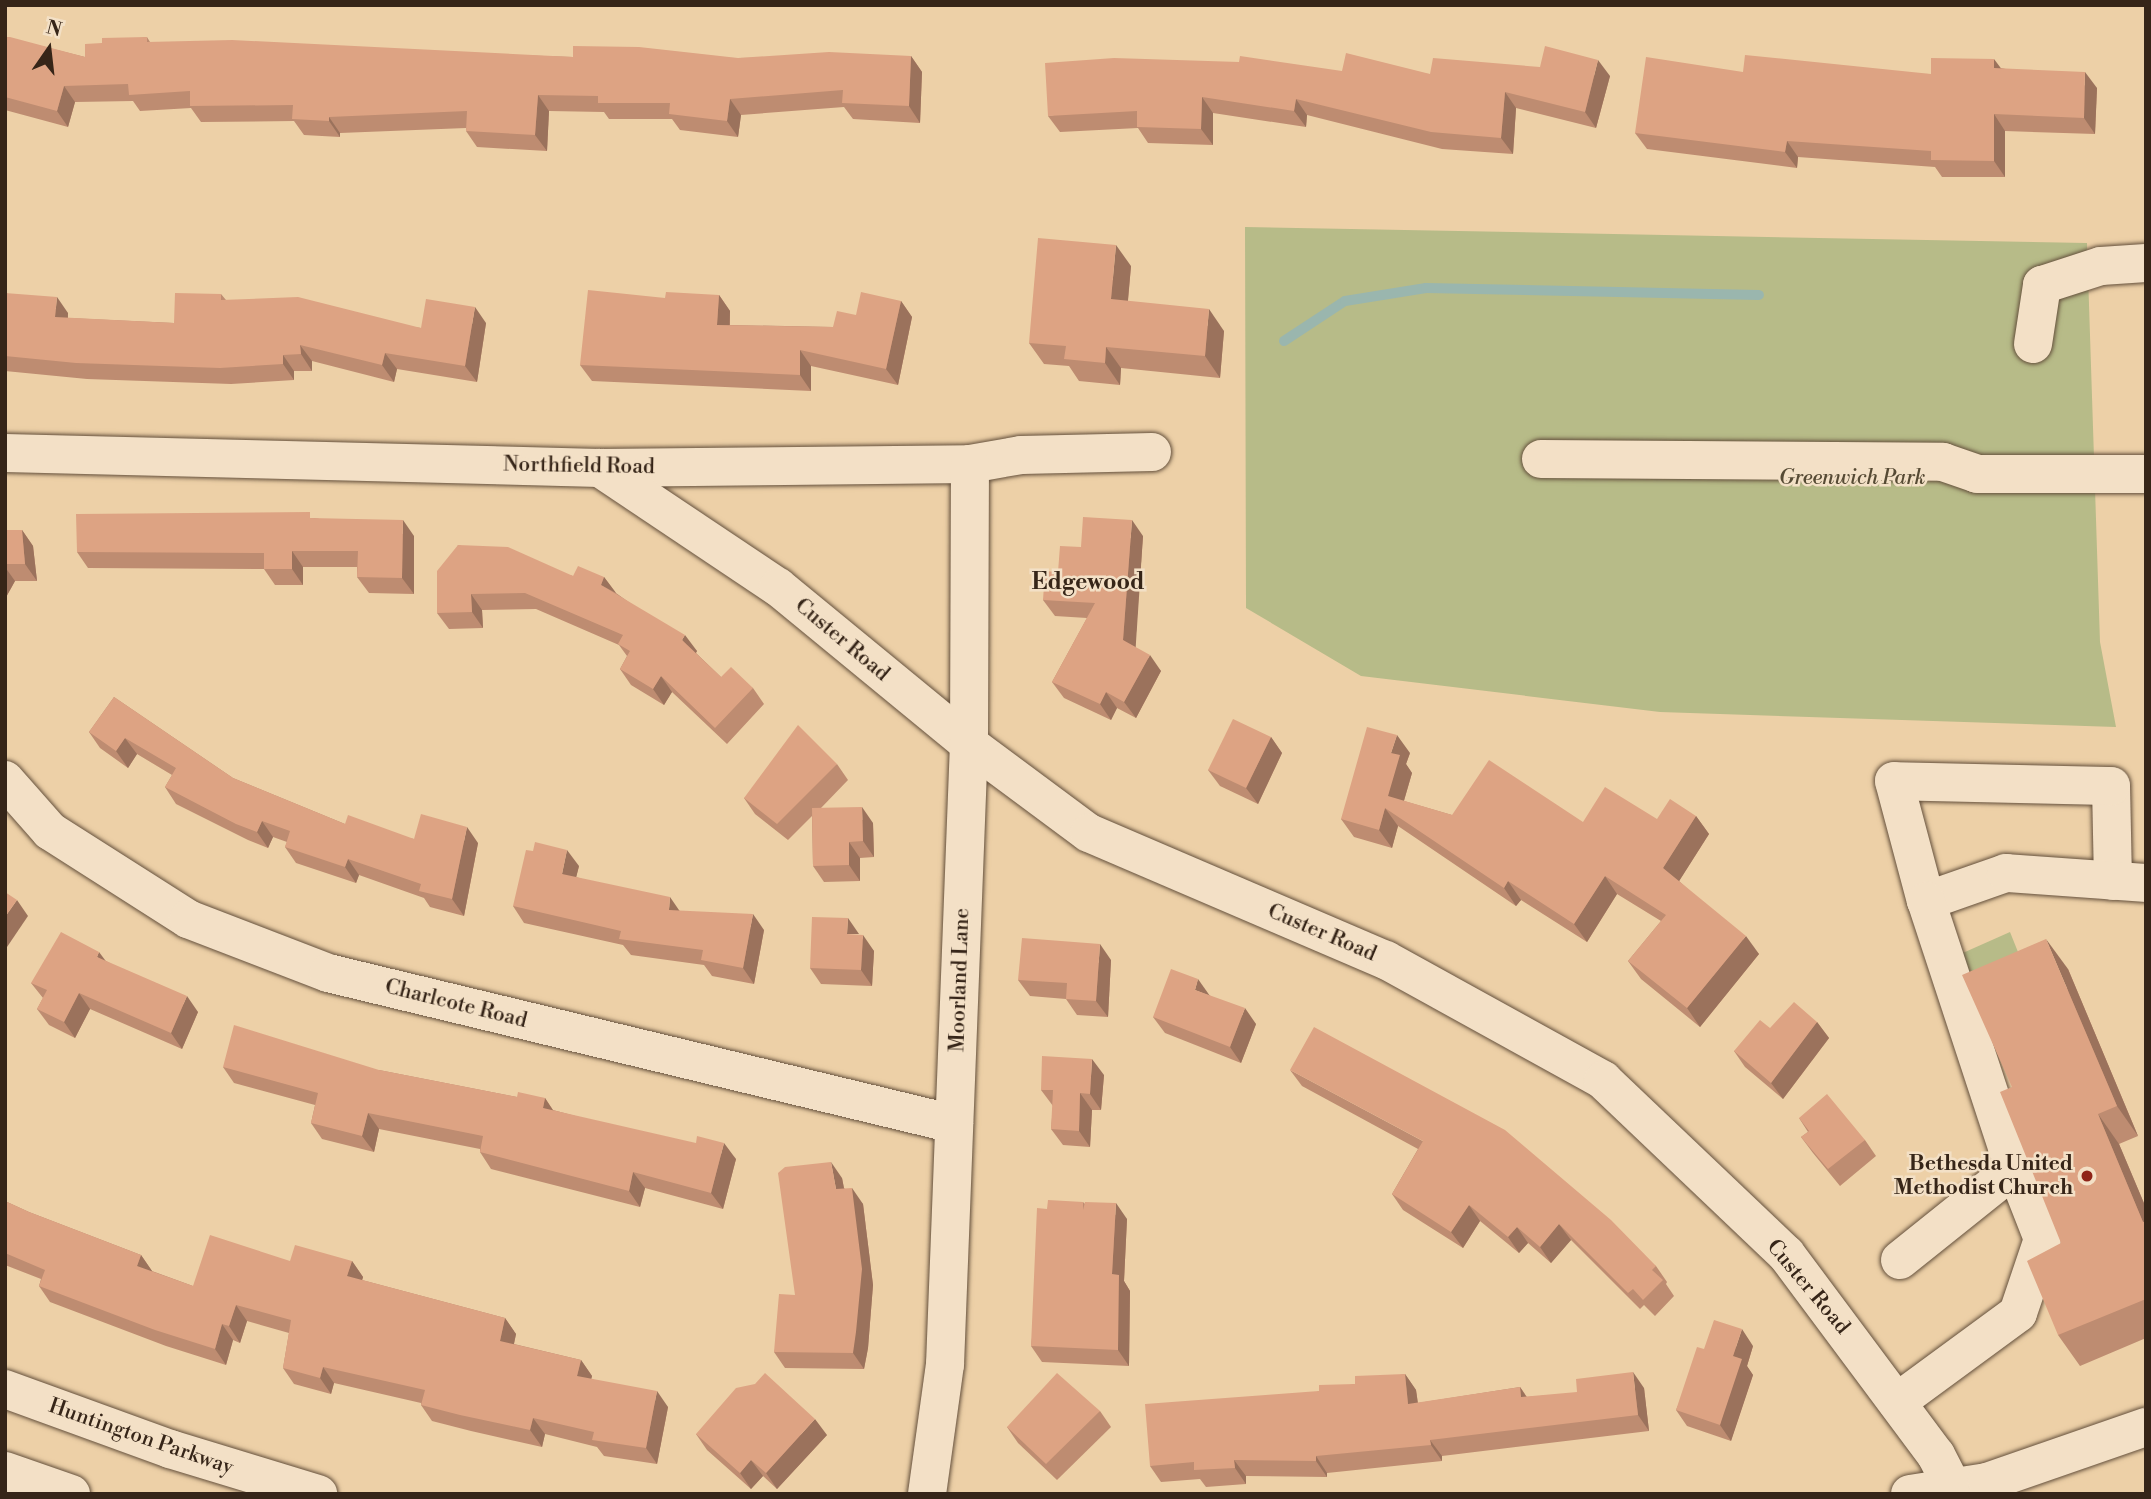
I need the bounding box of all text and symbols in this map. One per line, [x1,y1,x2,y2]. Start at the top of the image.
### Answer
north arrow [14,14,84,84]
text: N [44,15,64,42]
street label: Northfield Road [503,452,655,480]
park label: Greenwich Park [1779,465,1925,491]
district label: Edgewood [1031,568,1145,596]
street label: Custer Road [790,593,894,687]
street label: Custer Road [1264,899,1380,967]
street label: Moorland Lane [945,908,975,1052]
street label: Charlcote Road [382,974,530,1034]
place label: Bethesda United Methodist Church [1894,1151,2073,1201]
marker: Bethesda United Methodist Church [2079,1168,2095,1184]
street label: Custer Road [1761,1235,1855,1339]
street label: Huntington Parkway [45,1394,237,1480]

